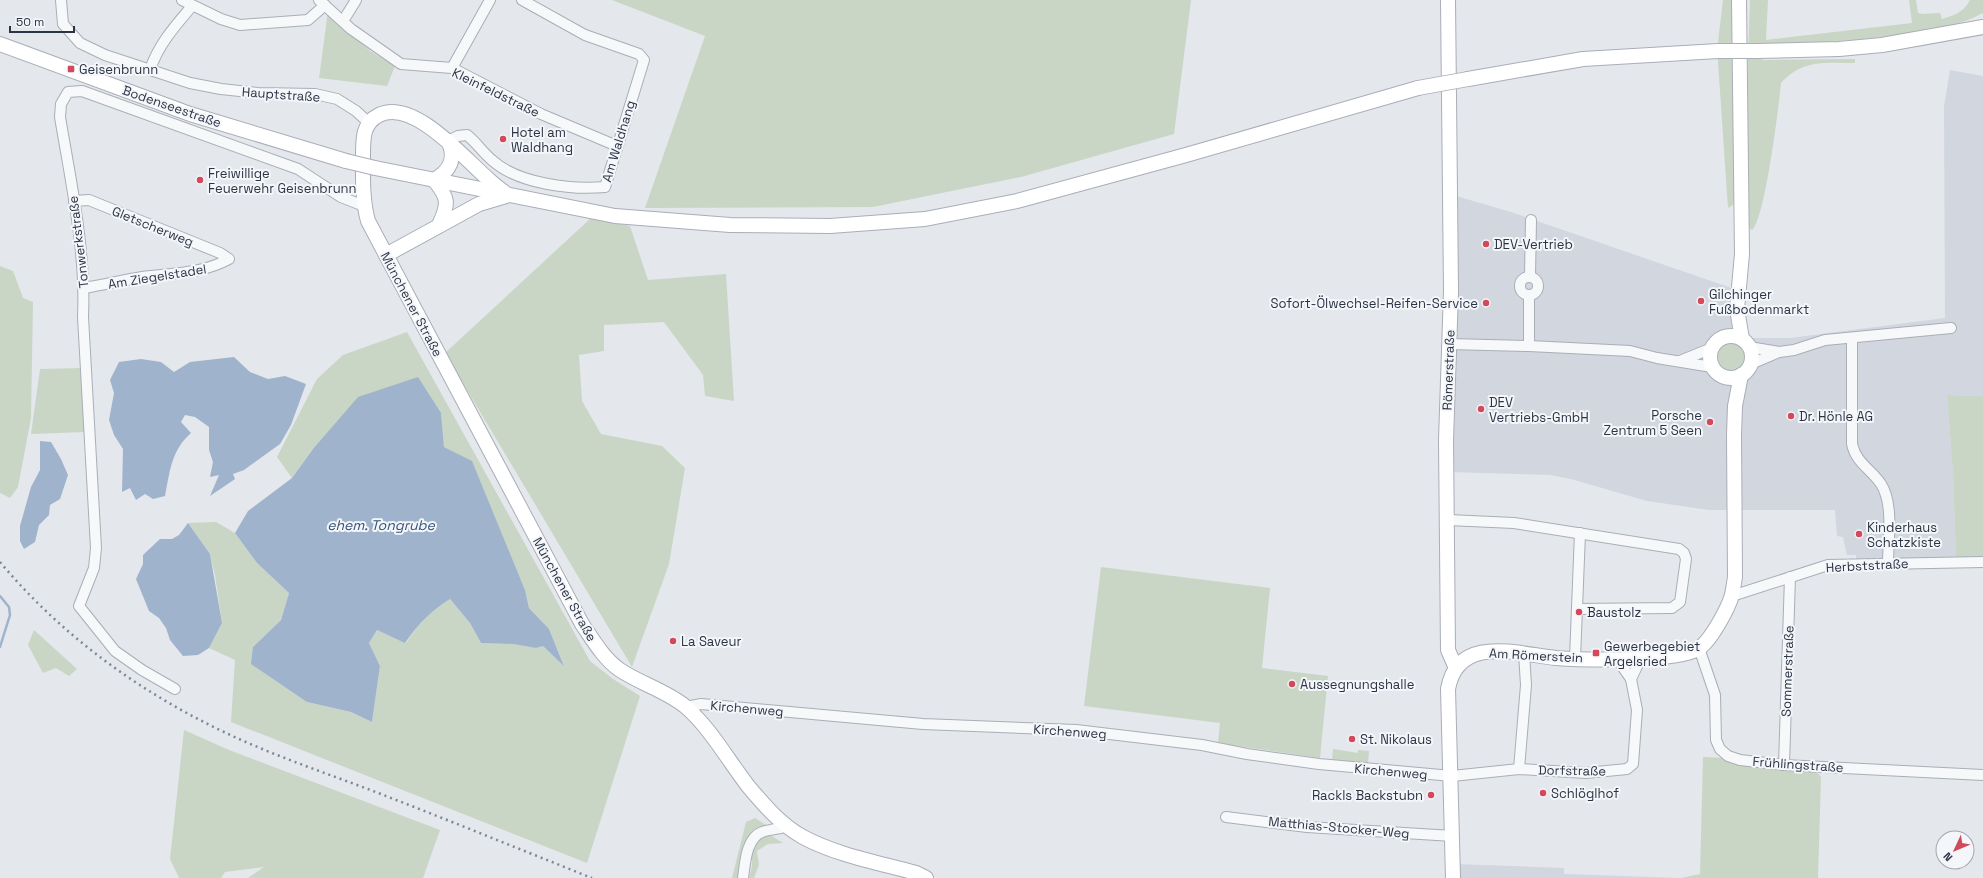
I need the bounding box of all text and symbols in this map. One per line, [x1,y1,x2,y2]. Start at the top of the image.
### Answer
scale bar [10,8,74,34]
text: 50 m [16,14,44,30]
place label: Geisenbrunn [79,61,158,78]
marker: Geisenbrunn [66,64,76,74]
street label: Kleinfeldstraße [449,64,542,121]
street label: Bodenseestraße [120,82,224,131]
street label: Hauptstraße [241,83,321,106]
street label: Am Waldhang [598,98,639,184]
place label: Hotel am Waldhang [511,124,573,156]
marker: Hotel am Waldhang [498,134,508,144]
place label: Freiwillige Feuerwehr Geisenbrunn [208,165,357,197]
marker: Freiwillige Feuerwehr Geisenbrunn [195,175,205,185]
street label: Tonwerkstraße [64,195,93,289]
street label: Gletscherweg [109,202,196,251]
place label: DEV-Vertrieb [1494,236,1573,253]
marker: DEV-Vertrieb [1481,239,1491,249]
street label: Münchener Straße [377,249,446,360]
street label: Am Ziegelstadel [107,260,208,293]
place label: Gilchinger Fußbodenmarkt [1709,286,1809,318]
place label: Sofort-Ölwechsel-Reifen-Service [1271,295,1478,312]
marker: Gilchinger Fußbodenmarkt [1696,296,1706,306]
marker: Sofort-Ölwechsel-Reifen-Service [1481,298,1491,308]
street label: Römerstraße [1439,329,1458,411]
place label: DEV Vertriebs-GmbH [1489,394,1589,426]
marker: DEV Vertriebs-GmbH [1476,404,1486,414]
place label: Porsche Zentrum 5 Seen [1603,407,1702,439]
place label: Dr. Hönle AG [1799,408,1873,425]
marker: Dr. Hönle AG [1786,411,1796,421]
marker: Porsche Zentrum 5 Seen [1705,417,1715,427]
water label: ehem. Tongrube [327,516,436,534]
place label: Kinderhaus Schatzkiste [1867,519,1941,551]
marker: Kinderhaus Schatzkiste [1854,529,1864,539]
street label: Münchener Straße [529,534,600,644]
street label: Herbststraße [1825,555,1909,576]
place label: Baustolz [1587,604,1642,621]
marker: Baustolz [1574,607,1584,617]
street label: Sommerstraße [1777,625,1798,717]
place label: La Saveur [681,633,741,650]
marker: La Saveur [668,636,678,646]
place label: Gewerbegebiet Argelsried [1604,638,1700,670]
street label: Am Römerstein [1489,645,1583,666]
marker: Gewerbegebiet Argelsried [1591,648,1601,658]
place label: Aussegnungshalle [1300,676,1414,693]
marker: Aussegnungshalle [1287,679,1297,689]
street label: Kirchenweg [710,697,784,720]
street label: Kirchenweg [1033,720,1107,743]
place label: St. Nikolaus [1360,731,1432,748]
marker: St. Nikolaus [1347,734,1357,744]
street label: Frühlingstraße [1752,753,1844,776]
street label: Kirchenweg [1354,760,1428,783]
street label: Dorfstraße [1538,761,1606,780]
place label: Schlöglhof [1551,785,1619,802]
place label: Rackls Backstubn [1312,787,1423,804]
marker: Schlöglhof [1538,788,1548,798]
marker: Rackls Backstubn [1426,790,1436,800]
street label: Matthias-Stocker-Weg [1268,813,1410,842]
north arrow [1935,830,1975,870]
text: N [1940,849,1955,864]

